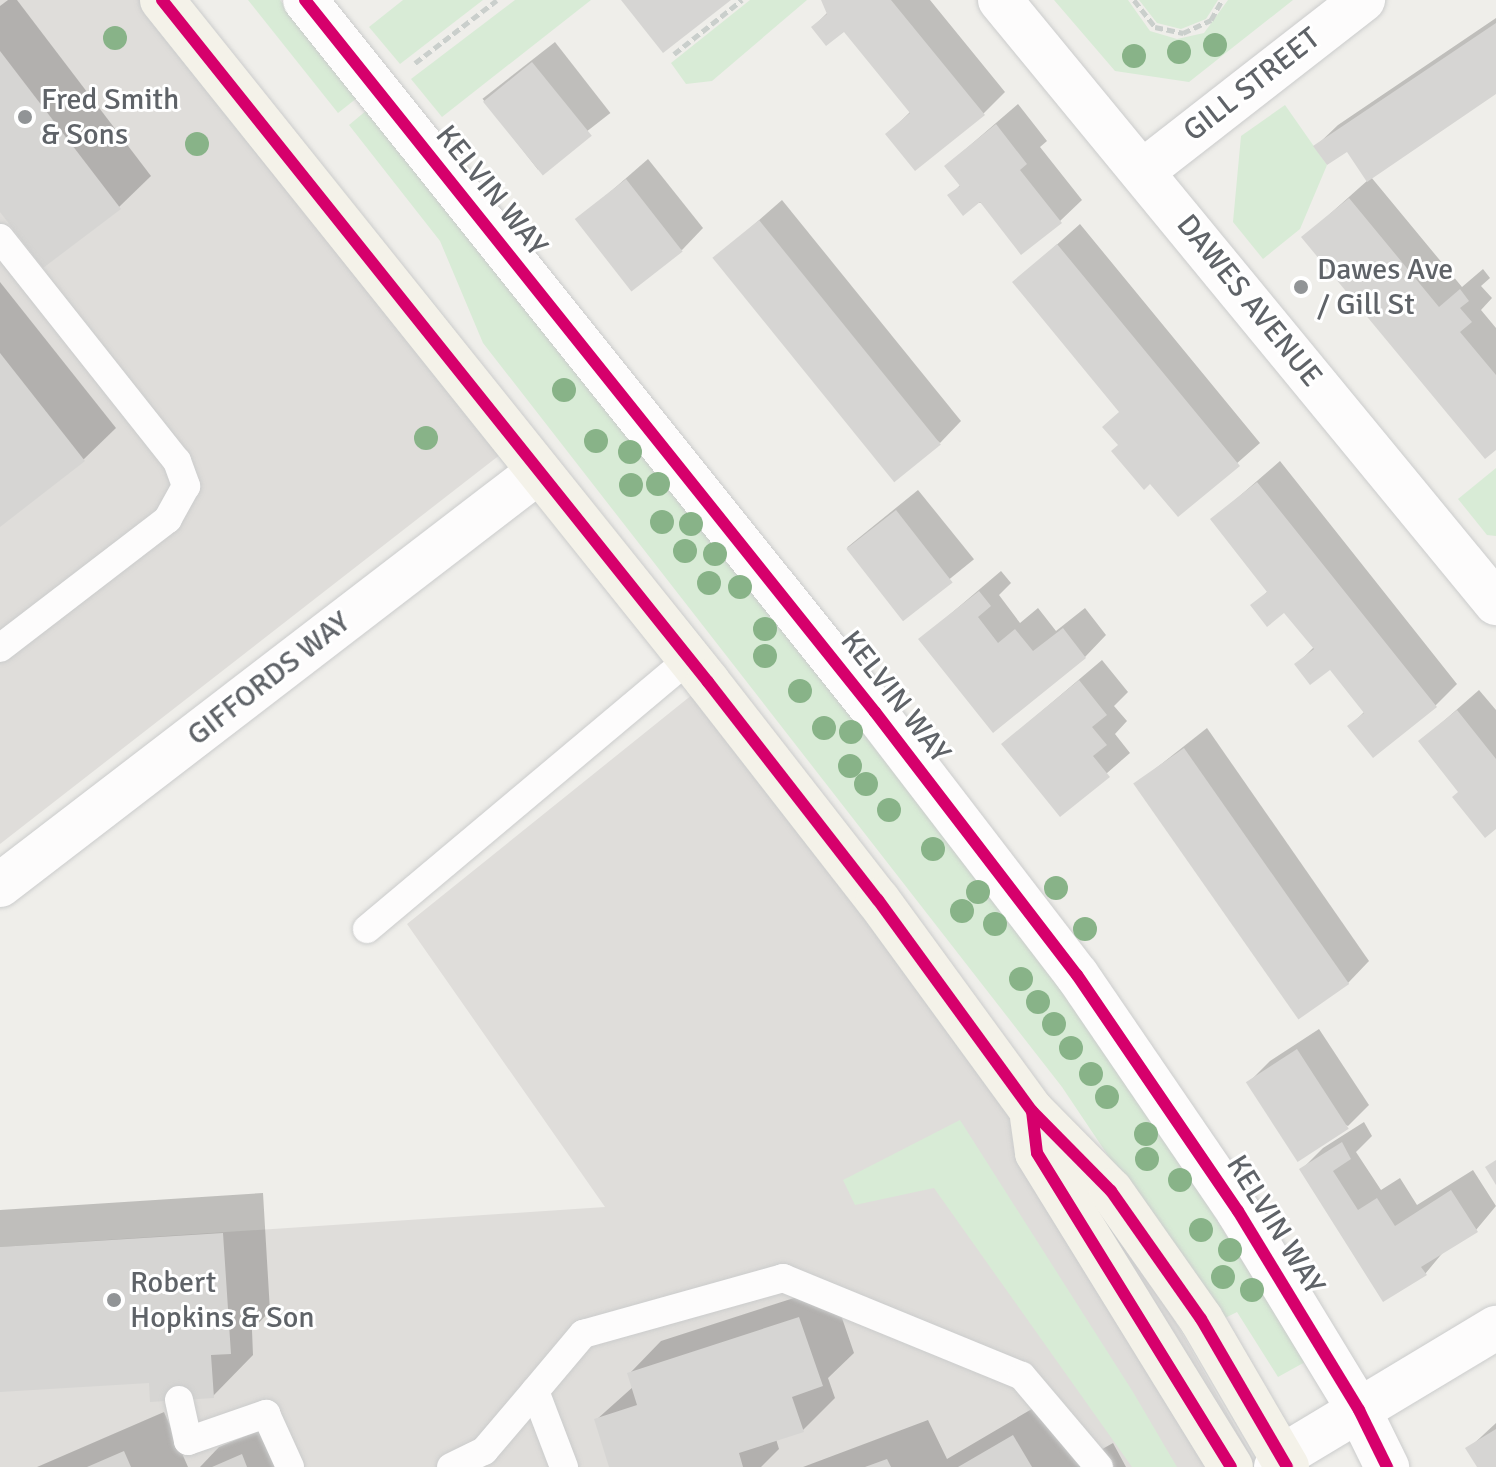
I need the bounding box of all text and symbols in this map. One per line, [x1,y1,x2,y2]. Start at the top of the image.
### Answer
street label: GILL STREET [1177,21,1327,149]
place label: Fred Smith & Sons [41,82,179,152]
marker: Fred Smith & Sons [16,108,34,126]
street label: KELVIN WAY [427,119,555,263]
street label: DAWES AVENUE [1169,208,1329,394]
place label: Dawes Ave / Gill St [1317,252,1453,322]
marker: Dawes Ave / Gill St [1292,278,1310,296]
street label: GIFFORDS WAY [181,604,357,754]
street label: KELVIN WAY [832,624,958,770]
street label: KELVIN WAY [1218,1149,1332,1301]
place label: Robert Hopkins & Son [130,1265,315,1336]
marker: Robert Hopkins & Son [105,1291,123,1309]

